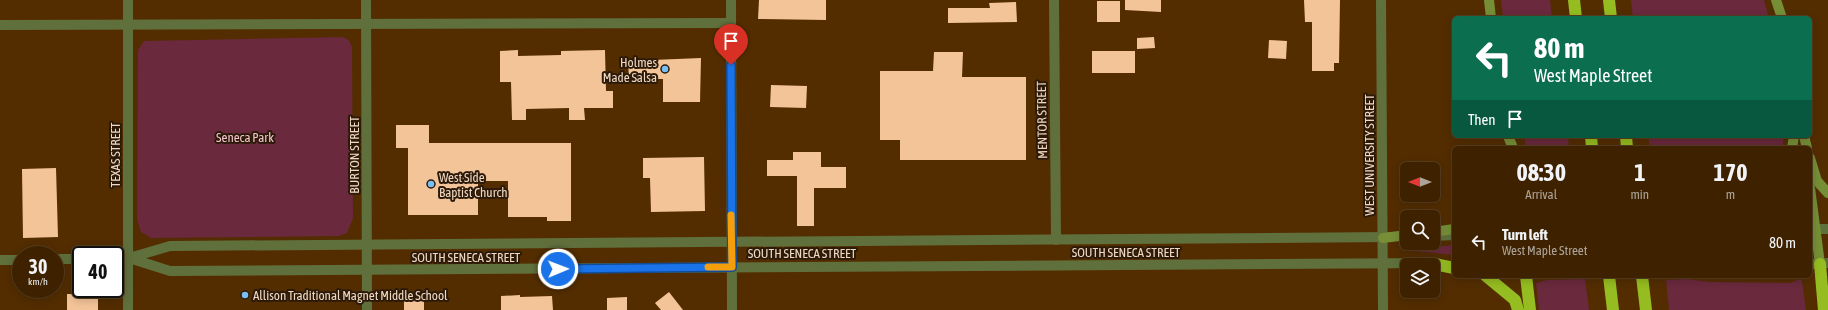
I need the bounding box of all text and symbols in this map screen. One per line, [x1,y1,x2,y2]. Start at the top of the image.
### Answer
pin [714,24,748,65]
icon: arrive [720,30,742,52]
icon: left [1468,32,1520,84]
text: 80 m [1534,32,1584,64]
place label: Holmes Made Salsa [603,55,657,85]
marker: Holmes Made Salsa [660,64,670,74]
text: West Maple Street [1534,65,1652,86]
street label: MENTOR STREET [1034,81,1050,159]
street label: WEST UNIVERSITY STREET [1362,94,1377,216]
icon: arrive [1504,108,1526,130]
text: Then [1468,111,1496,128]
street label: BURTON STREET [347,116,362,194]
street label: TEXAS STREET [108,122,123,188]
park label: Seneca Park [216,130,274,145]
text: 08:30 [1517,159,1566,186]
text: 1 [1634,159,1645,186]
text: 170 [1714,159,1747,186]
north arrow [1400,162,1440,202]
map controls [1400,162,1440,298]
place label: West Side Baptist Church [439,170,508,200]
marker: West Side Baptist Church [426,179,436,189]
text: Arrival [1525,187,1557,202]
text: min [1630,187,1649,202]
text: m [1726,187,1735,202]
button: search [1400,210,1440,250]
text: Turn left [1502,226,1548,243]
icon: left [1468,231,1490,253]
text: 80 m [1769,234,1796,251]
text: West Maple Street [1502,243,1588,258]
street label: SOUTH SENECA STREET [1072,245,1181,260]
speed limit sign: 40 [72,246,124,298]
street label: SOUTH SENECA STREET [748,246,857,261]
position arrow [537,248,579,290]
street label: SOUTH SENECA STREET [412,250,521,265]
text: 30 [29,255,47,278]
button: layers [1400,258,1440,298]
text: km/h [28,276,48,287]
place label: Allison Traditional Magnet Middle School [253,288,448,303]
marker: Allison Traditional Magnet Middle School [240,290,250,300]

